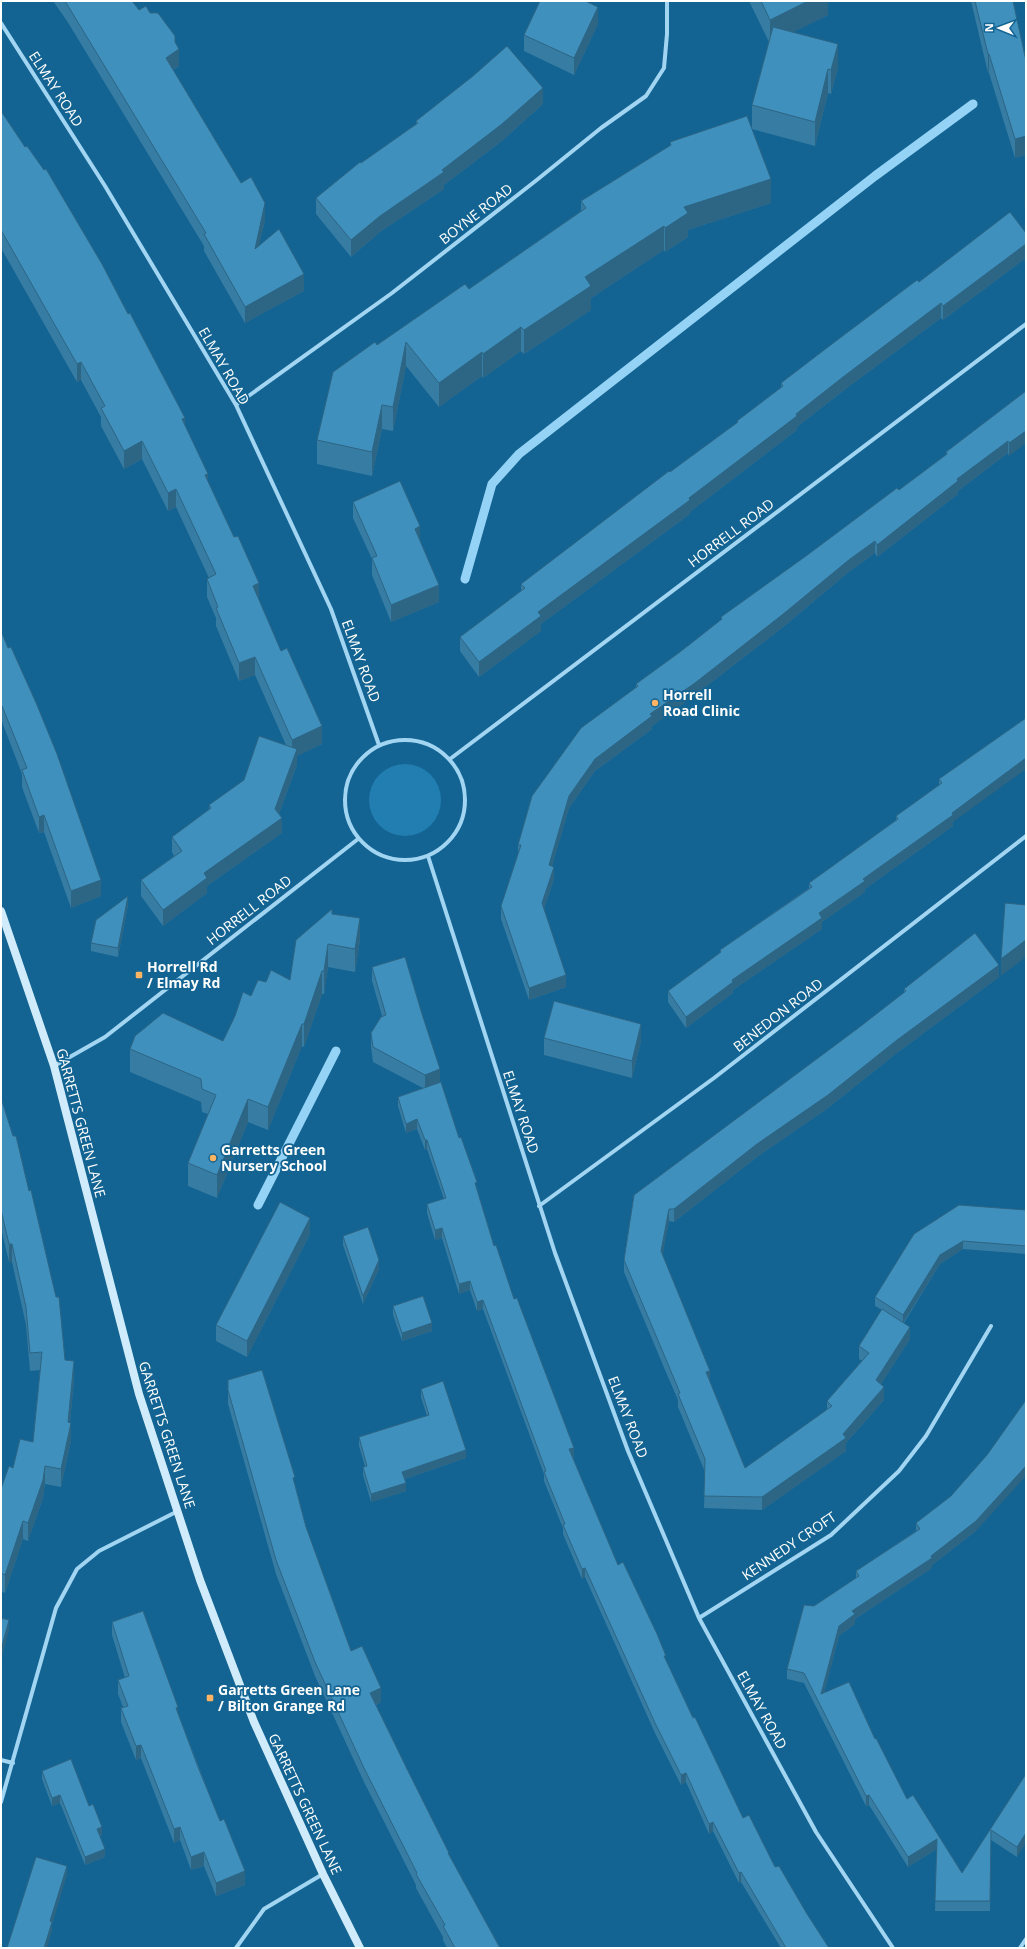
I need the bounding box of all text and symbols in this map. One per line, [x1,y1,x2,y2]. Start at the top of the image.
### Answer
north arrow [979,8,1019,48]
text: N [981,23,996,32]
street label: ELMAY ROAD [25,47,88,130]
street label: BOYNE ROAD [435,179,516,248]
street label: ELMAY ROAD [195,324,254,408]
street label: HORRELL ROAD [684,494,778,571]
street label: ELMAY ROAD [338,617,385,705]
place label: Horrell Road Clinic [663,685,740,720]
marker: Horrell Road Clinic [650,698,660,708]
street label: HORRELL ROAD [202,870,295,949]
place label: Horrell Rd / Elmay Rd [147,957,220,992]
marker: Horrell Rd / Elmay Rd [134,970,144,980]
street label: BENEDON ROAD [729,974,826,1056]
street label: GARRETTS GREEN LANE [52,1046,111,1200]
street label: ELMAY ROAD [499,1068,544,1156]
place label: Garretts Green Nursery School [221,1140,327,1175]
marker: Garretts Green Nursery School [208,1153,218,1163]
street label: GARRETTS GREEN LANE [135,1359,200,1511]
street label: ELMAY ROAD [604,1373,653,1461]
street label: KENNEDY CROFT [738,1507,840,1584]
street label: ELMAY ROAD [733,1667,792,1752]
place label: Garretts Green Lane / Bilton Grange Rd [218,1680,360,1715]
marker: Garretts Green Lane / Bilton Grange Rd [205,1693,215,1703]
street label: GARRETTS GREEN LANE [264,1730,347,1878]

